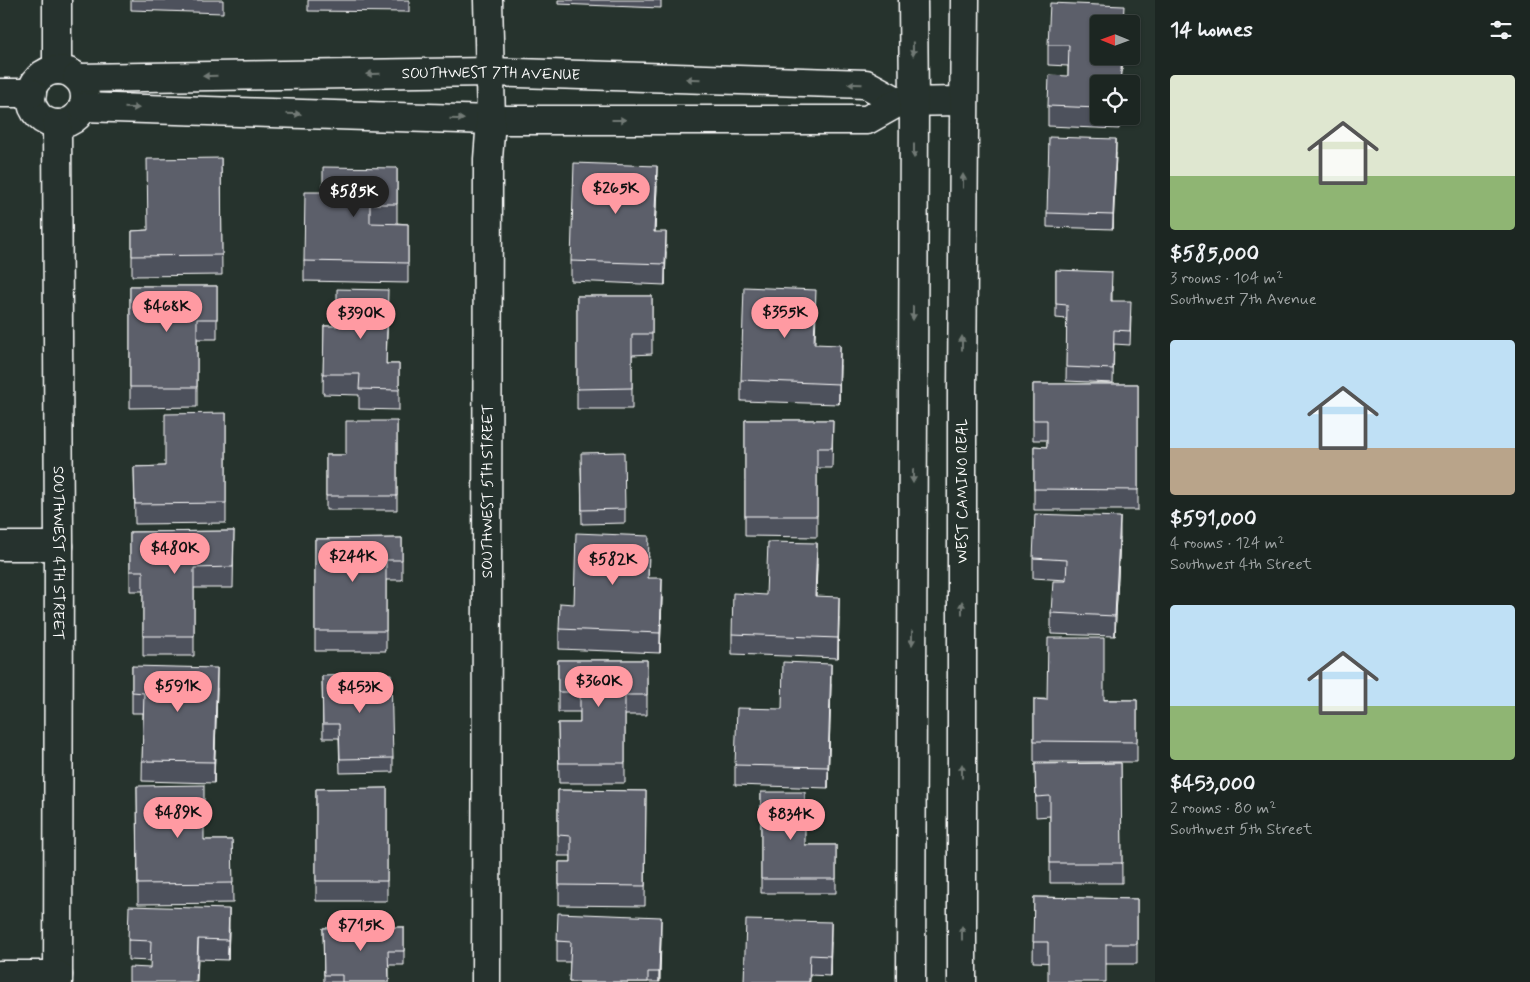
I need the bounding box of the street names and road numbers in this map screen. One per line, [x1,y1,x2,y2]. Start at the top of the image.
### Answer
street label: SOUTHWEST 7TH AVENUE [401,63,581,86]
street label: SOUTHWEST 5TH STREET [478,404,498,578]
street label: WEST CAMINO REAL [953,418,973,563]
street label: SOUTHWEST 4TH STREET [48,466,68,640]

